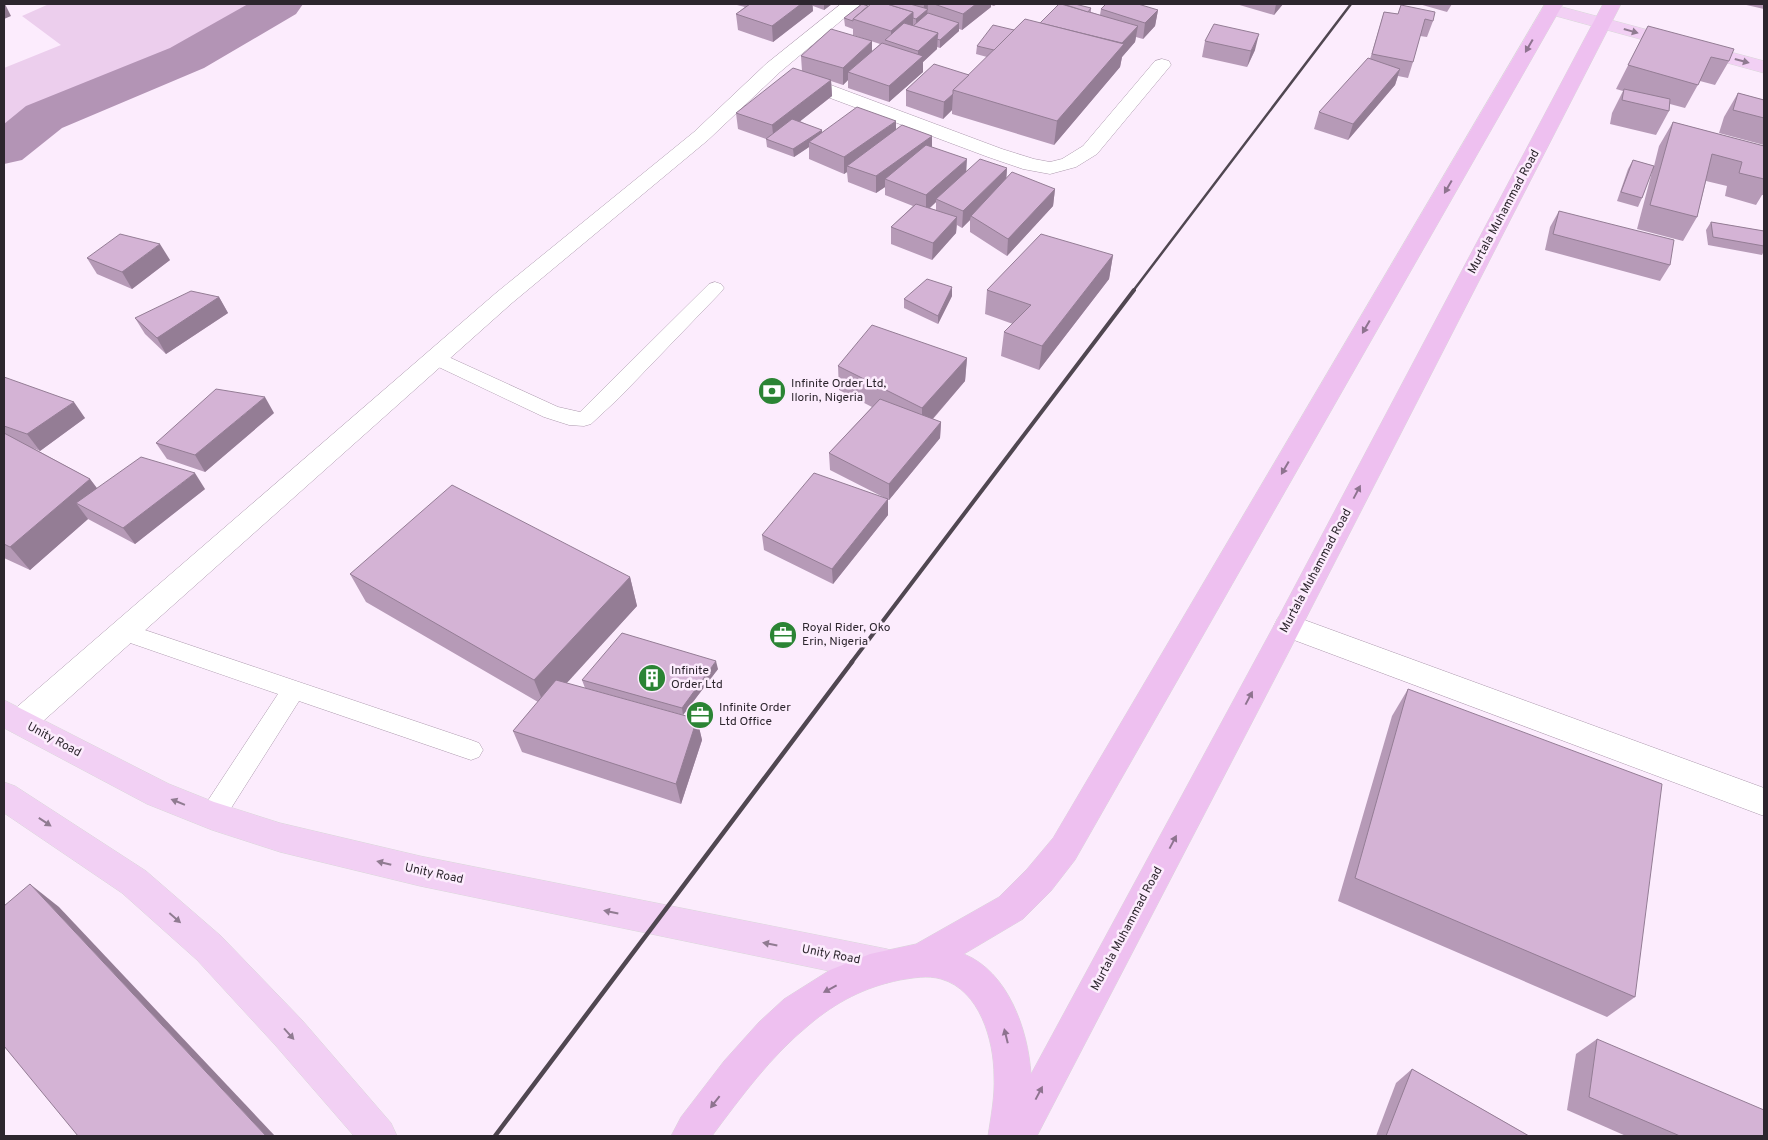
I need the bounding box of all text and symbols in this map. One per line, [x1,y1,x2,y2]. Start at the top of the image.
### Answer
one-way arrow [1624,27,1639,35]
one-way arrow [1525,40,1534,53]
one-way arrow [1734,57,1749,65]
street label: Murtala Muhammad Road [1464,147,1544,277]
one-way arrow [1444,179,1452,194]
one-way arrow [1362,321,1371,334]
bank icon: Infinite Order Ltd, Ilorin, Nigeria [757,376,787,406]
place label: Infinite Order Ltd, Ilorin, Nigeria [791,376,886,406]
one-way arrow [1280,461,1289,474]
one-way arrow [1353,485,1362,499]
street label: Murtala Muhammad Road [1276,506,1356,636]
office icon: Royal Rider, Oko Erin, Nigeria [768,620,798,650]
place label: Royal Rider, Oko Erin, Nigeria [802,620,891,650]
building icon: Infinite Order Ltd [637,663,667,693]
place label: Infinite Order Ltd [671,663,723,693]
one-way arrow [1245,691,1253,705]
office icon: Infinite Order Ltd Office [685,700,715,730]
place label: Infinite Order Ltd Office [719,700,791,730]
street label: Unity Road [24,719,84,761]
one-way arrow [170,798,185,806]
one-way arrow [38,817,52,827]
one-way arrow [1169,834,1177,849]
one-way arrow [376,859,391,867]
street label: Unity Road [403,860,465,888]
street label: Murtala Muhammad Road [1087,864,1167,994]
one-way arrow [602,907,618,915]
one-way arrow [169,913,182,924]
one-way arrow [763,940,778,948]
street label: Unity Road [800,941,862,969]
one-way arrow [823,985,838,993]
one-way arrow [284,1027,295,1040]
one-way arrow [1002,1029,1010,1044]
one-way arrow [1035,1086,1043,1100]
one-way arrow [710,1095,721,1108]

